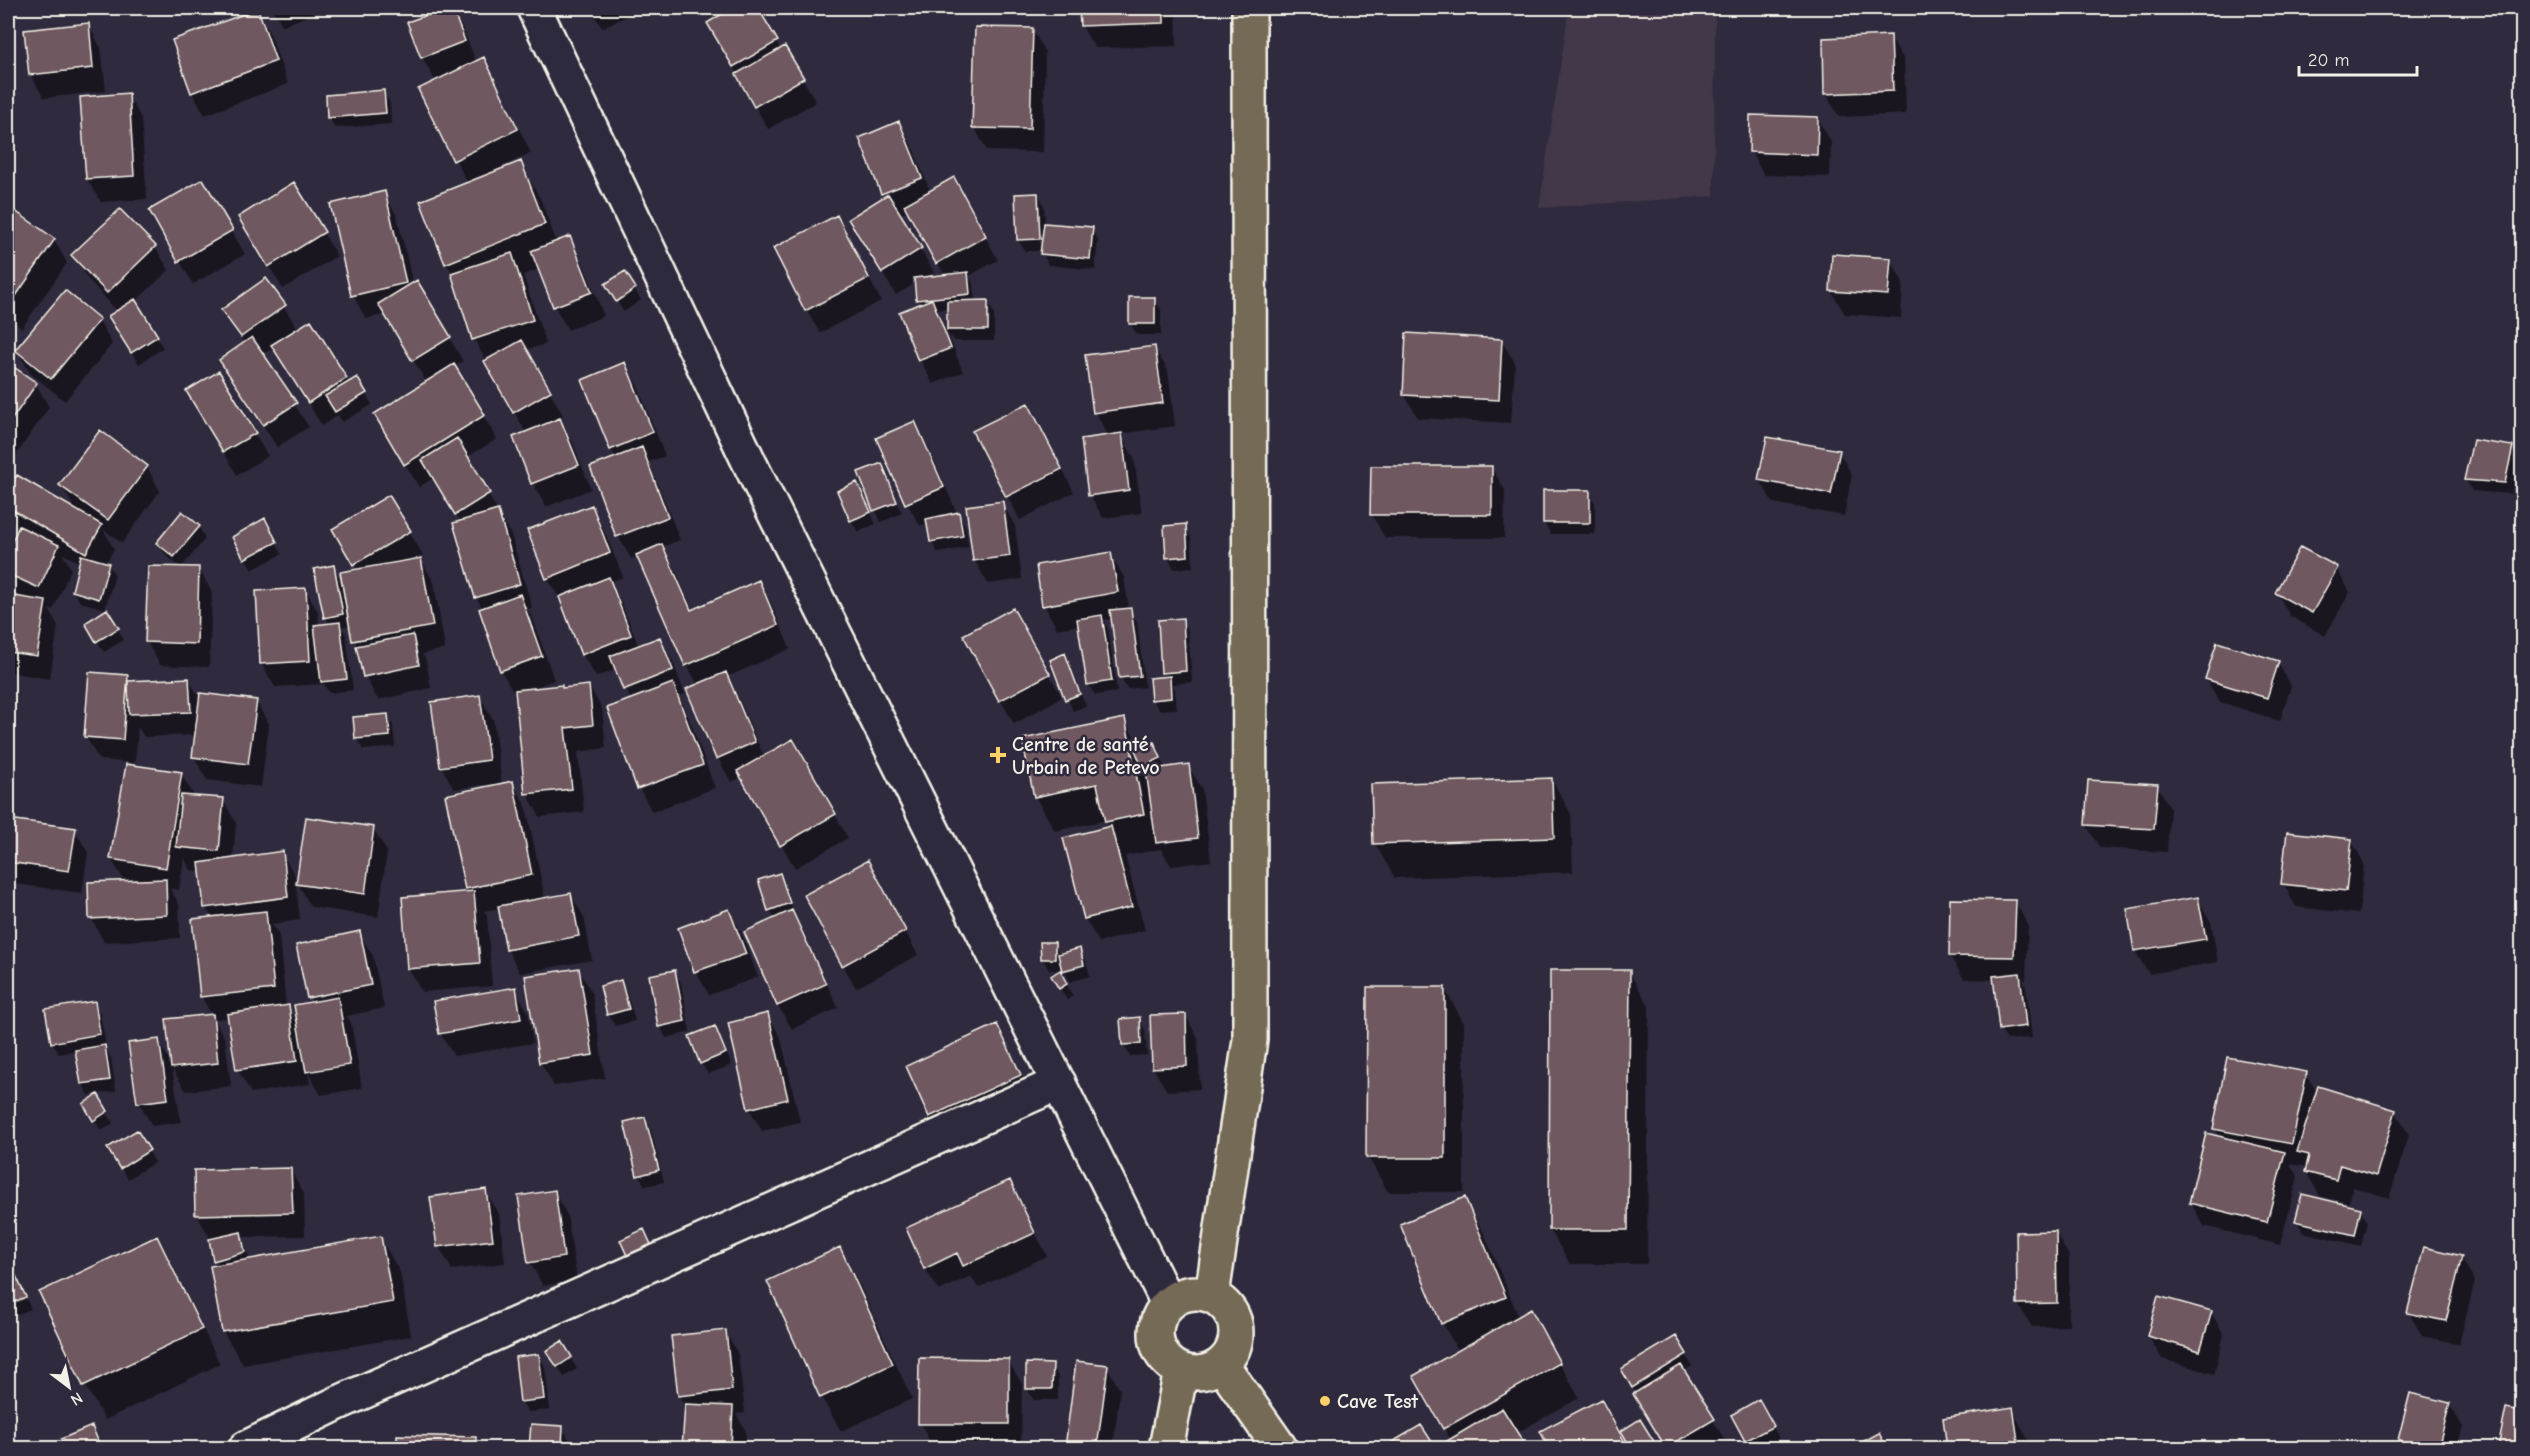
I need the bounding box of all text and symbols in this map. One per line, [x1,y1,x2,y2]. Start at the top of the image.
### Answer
scale bar [2299,39,2418,77]
text: 20 m [2308,50,2349,71]
place label: Centre de santé Urbain de Petevo [1012,733,1160,779]
marker: Centre de santé Urbain de Petevo [989,746,1007,764]
north arrow [39,1357,99,1417]
text: N [67,1388,86,1409]
place label: Cave Test [1337,1390,1418,1413]
marker: Cave Test [1318,1394,1332,1408]

